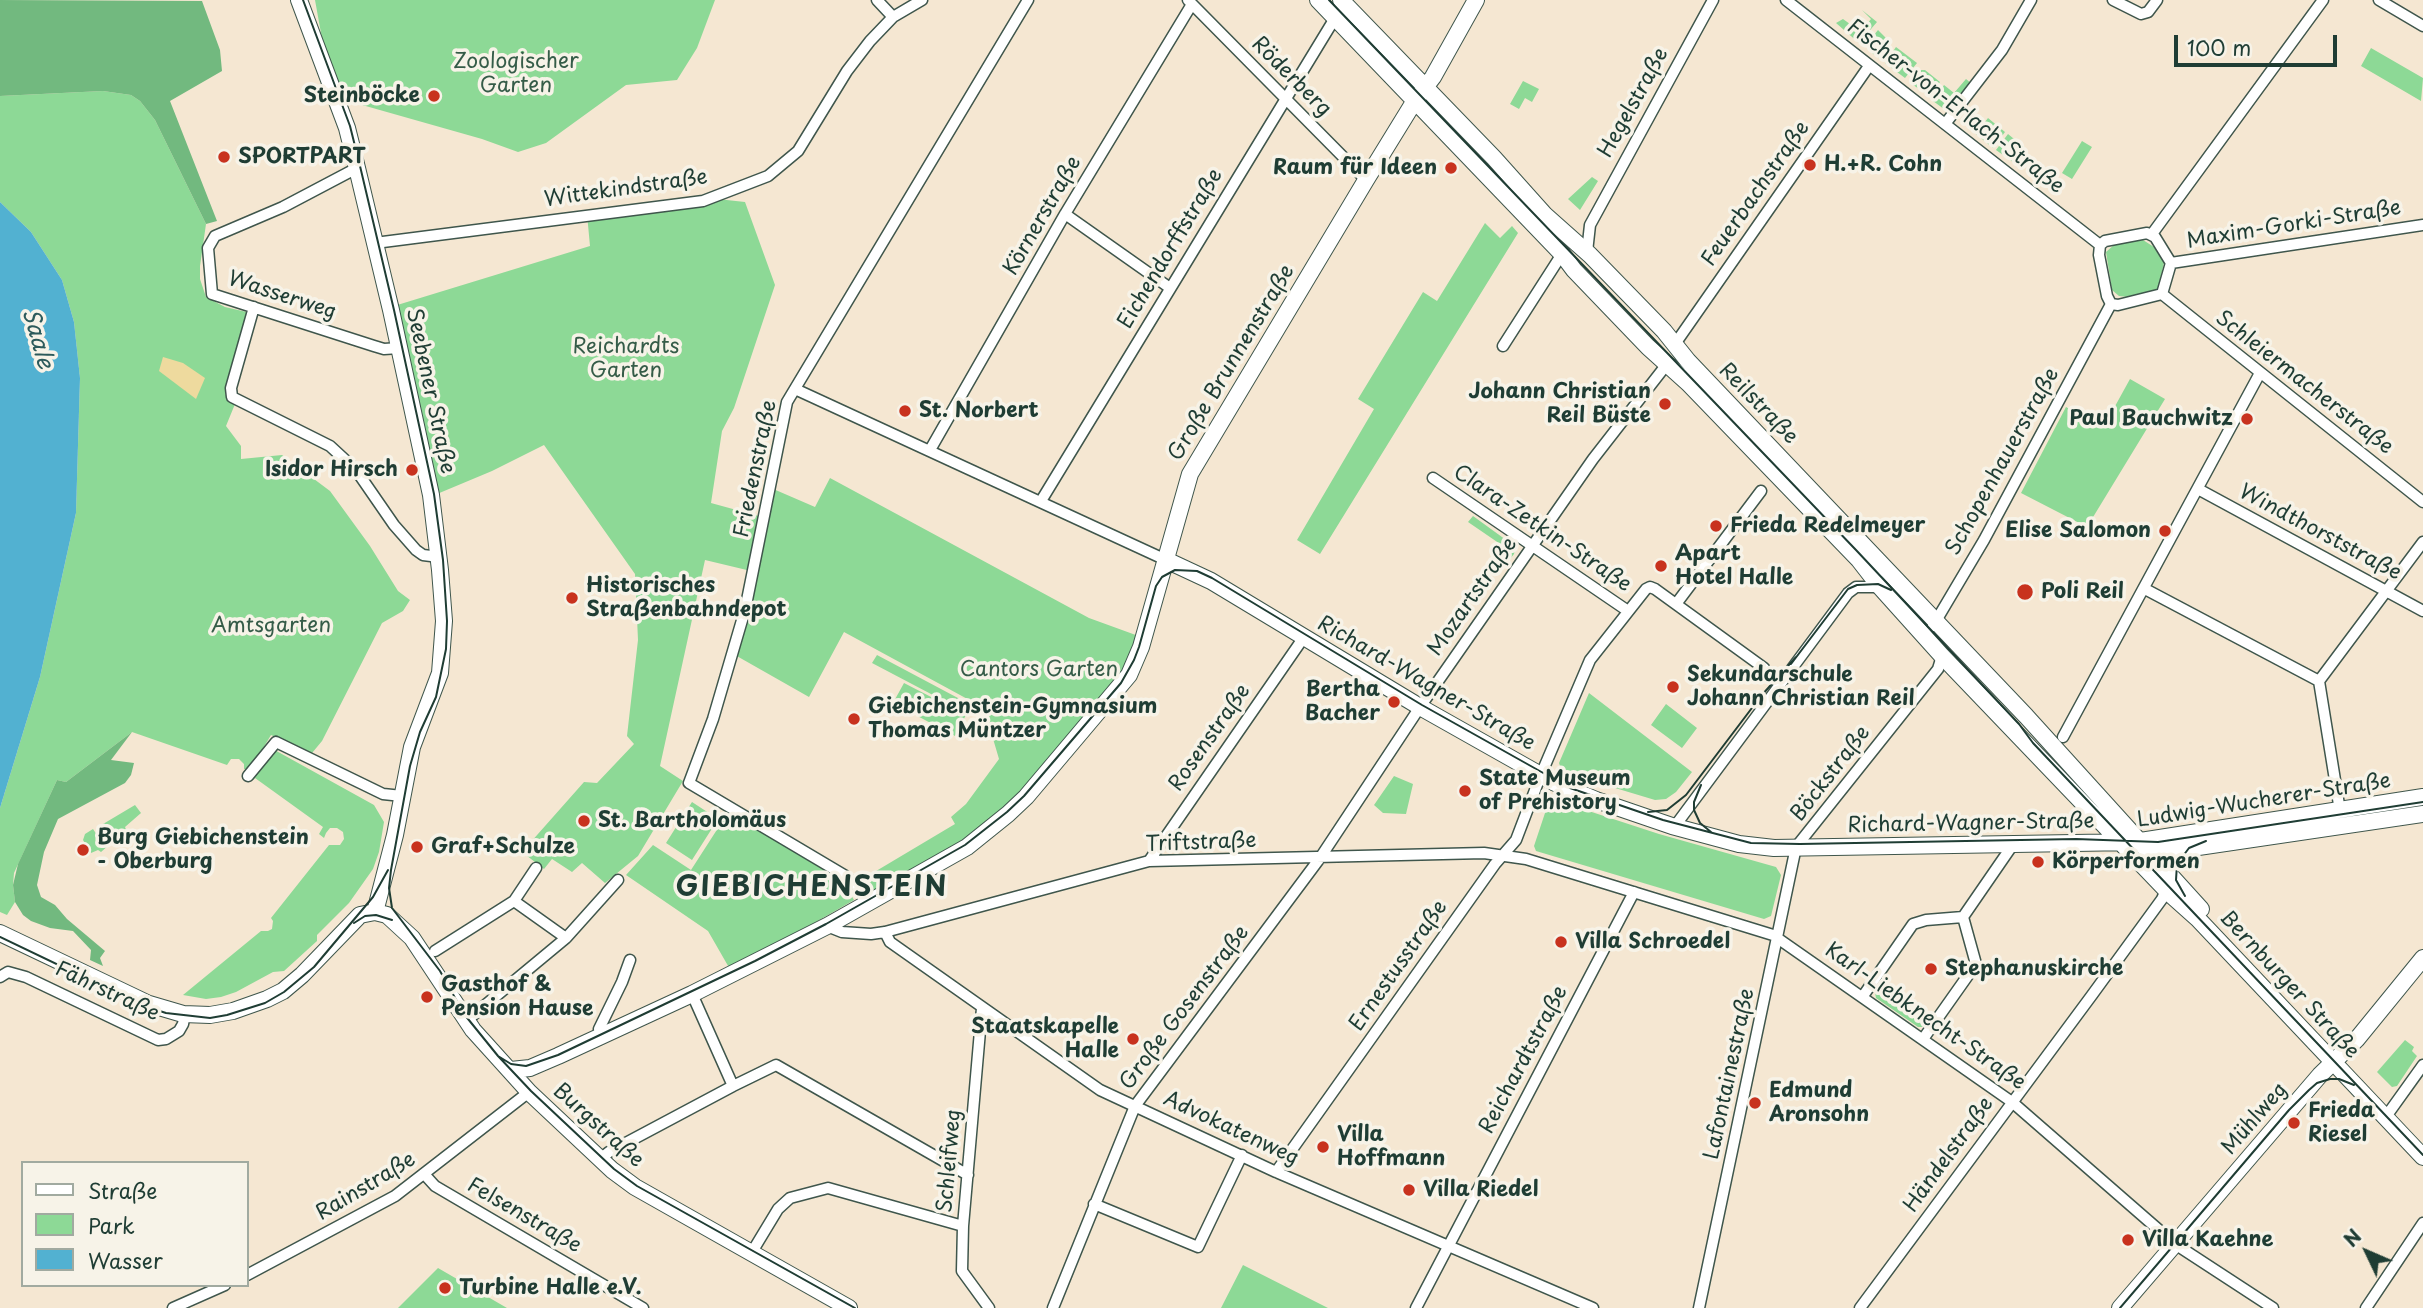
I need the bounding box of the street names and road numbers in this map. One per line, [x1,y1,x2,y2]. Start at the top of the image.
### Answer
street label: Fischer-von-Erlach-Straße [1841,14,2069,200]
street label: Röderberg [1246,32,1336,122]
street label: Hegelstraße [1593,44,1675,162]
street label: Feuerbachstraße [1697,117,1815,271]
street label: Körnerstraße [999,152,1087,280]
street label: Wittekindstraße [543,165,709,213]
street label: Eichendorffstraße [1113,165,1229,333]
street label: Maxim-Gorki-Straße [2185,196,2403,254]
street label: Große Brunnenstraße [1164,261,1300,465]
street label: Wasserweg [225,267,339,325]
street label: Seebener Straße [400,306,460,476]
street label: Schleiermacherstraße [2210,306,2398,460]
street label: Reilstraße [1713,358,1803,450]
street label: Schopenhauerstraße [1941,364,2065,560]
street label: Friedenstraße [729,398,783,540]
street label: Clara-Zetkin-Straße [1448,460,1636,598]
street label: Windthorststraße [2235,480,2405,586]
street label: Mozartstraße [1423,533,1523,661]
street label: Richard-Wagner-Straße [1313,611,1539,757]
street label: Rosenstraße [1164,680,1256,796]
street label: Böckstraße [1786,721,1876,827]
street label: Ludwig-Wucherer-Straße [2135,769,2393,833]
street label: Richard-Wagner-Straße [1847,809,2095,839]
street label: Triftstraße [1145,828,1257,858]
street label: Ernestusstraße [1345,896,1453,1036]
street label: Bernburger Straße [2214,906,2364,1064]
street label: Große Gosenstraße [1115,921,1255,1095]
street label: Karl-Liebknecht-Straße [1820,938,2030,1096]
street label: Fährstraße [51,957,163,1027]
street label: Reichardtstraße [1474,982,1574,1138]
street label: Lafontainestraße [1700,986,1760,1162]
street label: Mühlweg [2217,1078,2293,1160]
street label: Burgstraße [547,1079,649,1173]
street label: Advokatenweg [1159,1087,1303,1171]
street label: Händelstraße [1899,1093,1999,1217]
street label: Schleifweg [933,1108,967,1214]
street label: Rainstraße [312,1147,420,1227]
street label: Felsenstraße [462,1173,586,1259]

